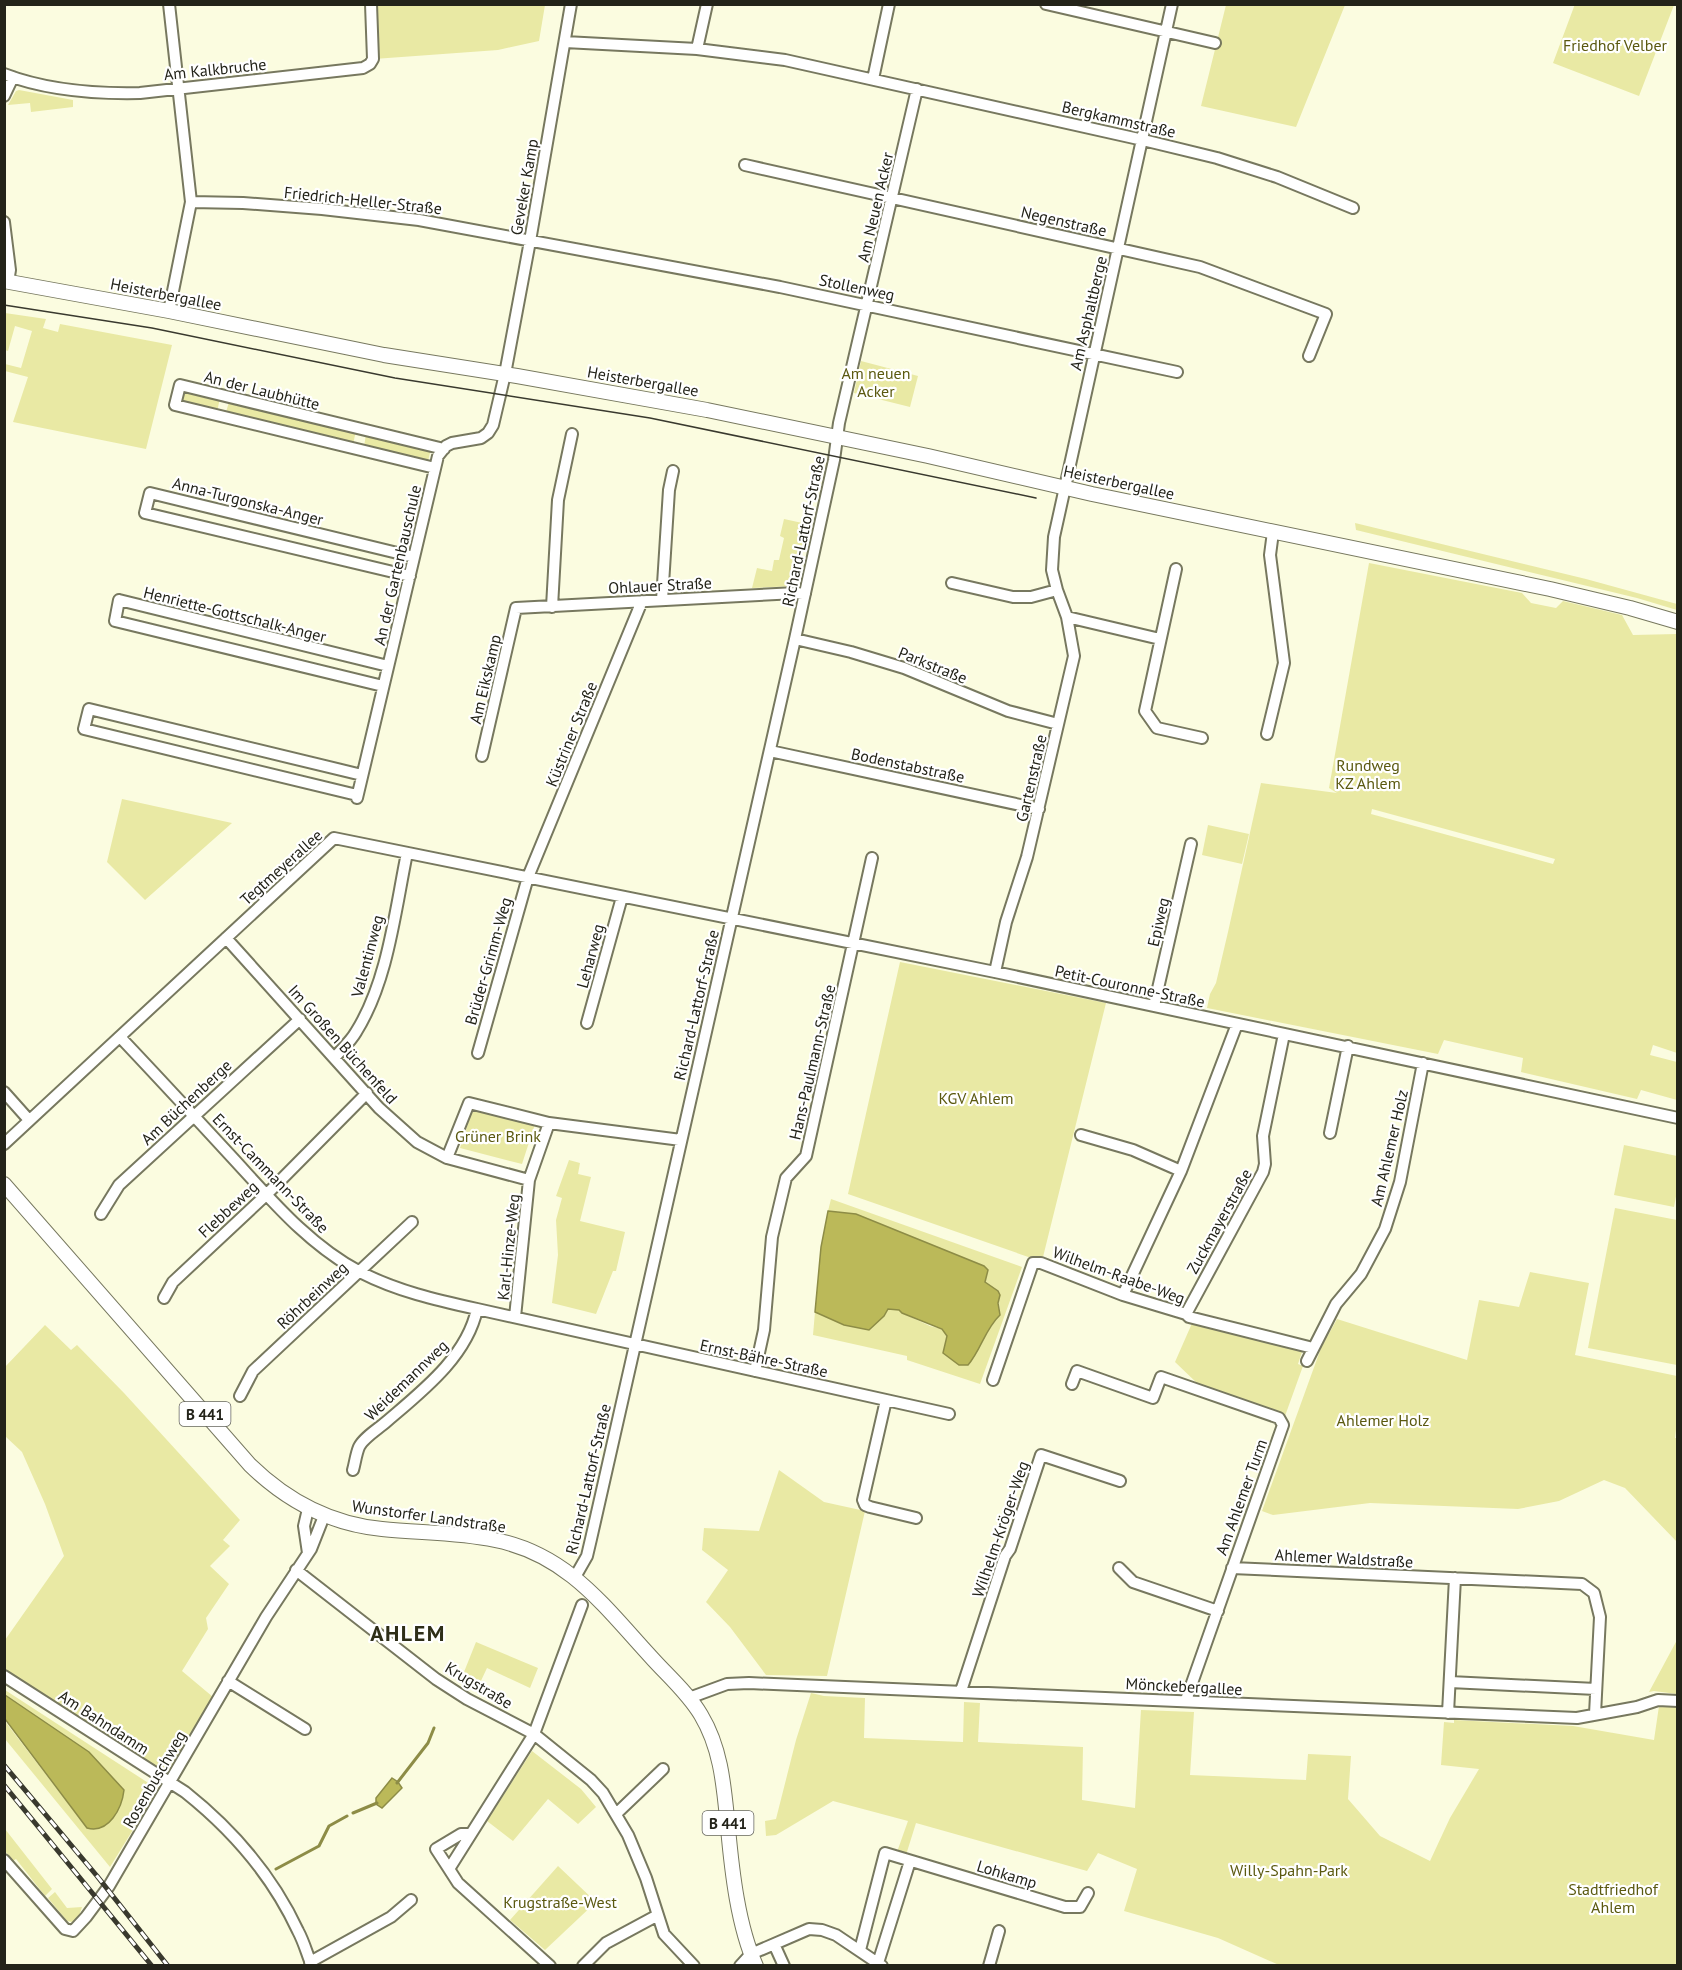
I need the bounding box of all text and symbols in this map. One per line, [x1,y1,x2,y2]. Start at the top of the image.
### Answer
park label: Friedhof Velber [1563,35,1668,55]
street label: Am Kalkbruche [163,54,267,84]
street label: Bergkammstraße [1060,96,1178,142]
street label: Geveker Kamp [506,137,542,237]
street label: Am Neuen Acker [853,150,897,264]
street label: Friedrich-Heller-Straße [283,182,443,218]
street label: Negenstraße [1019,201,1109,241]
street label: Am Asphaltberge [1065,254,1111,372]
street label: Stollenweg [817,269,897,305]
street label: Heisterbergallee [109,273,223,315]
street label: Heisterbergallee [586,361,700,401]
park label: Am neuen Acker [841,363,911,401]
street label: An der Laubhütte [202,366,322,414]
street label: Richard-Lattorf-Straße [777,454,829,608]
street label: Heisterbergallee [1062,460,1176,504]
street label: Anna-Turgonska-Anger [170,473,326,530]
street label: An der Gartenbauschule [369,483,425,647]
street label: Ohlauer Straße [608,572,712,598]
street label: Henriette-Gottschalk-Anger [142,582,329,647]
street label: Am Eikskamp [465,632,505,726]
street label: Parkstraße [896,642,970,688]
street label: Küstriner Straße [541,678,601,790]
street label: Gartenstraße [1011,732,1051,824]
street label: Bodenstabstraße [850,743,966,787]
park label: Rundweg KZ Ahlem [1335,755,1401,793]
street label: Tegtmeyerallee [236,825,326,909]
street label: Brüder-Grimm-Weg [460,895,516,1027]
street label: Epiweg [1143,896,1173,948]
street label: Valentinweg [346,913,388,1000]
street label: Leharweg [572,922,608,990]
street label: Richard-Lattorf-Straße [669,928,723,1082]
street label: Petit-Couronne-Straße [1053,960,1207,1012]
street label: Im Großen Büchenfeld [284,980,402,1108]
street label: Hans-Paulmann-Straße [784,982,840,1142]
street label: Am Büchenberge [137,1055,235,1149]
park label: KGV Ahlem [938,1088,1014,1108]
street label: Am Ahlemer Holz [1366,1088,1412,1208]
street label: Ernst-Cammann-Straße [209,1109,333,1237]
park label: Grüner Brink [455,1126,541,1146]
street label: Zuckmayerstraße [1182,1165,1256,1277]
street label: Flebbeweg [194,1176,262,1242]
street label: Karl-Hinze-Weg [492,1193,524,1301]
street label: Wilhelm-Raabe-Weg [1050,1242,1188,1308]
street label: Röhrbeinweg [272,1257,352,1333]
street label: Weidemannweg [360,1335,452,1425]
street label: Ernst-Bähre-Straße [698,1335,830,1381]
road number: B 441 [180,1402,230,1426]
street label: Richard-Lattorf-Straße [561,1402,615,1556]
park label: Ahlemer Holz [1337,1410,1429,1430]
street label: Am Ahlemer Turm [1211,1436,1271,1558]
street label: Wilhelm-Kröger-Weg [967,1458,1033,1600]
street label: Wunstorfer Landstraße [351,1495,507,1537]
street label: Ahlemer Waldstraße [1274,1544,1414,1572]
district label: AHLEM [370,1619,446,1647]
street label: Krugstraße [442,1657,516,1713]
street label: Mönckebergallee [1125,1673,1243,1699]
street label: Am Bahndamm [55,1685,153,1759]
street label: Rosenbuschweg [118,1727,190,1831]
road number: B 441 [702,1811,754,1835]
street label: Lohkamp [974,1855,1040,1893]
park label: Willy-Spahn-Park [1230,1860,1348,1880]
park label: Stadtfriedhof Ahlem [1568,1879,1659,1917]
park label: Krugstraße-West [503,1892,617,1912]

